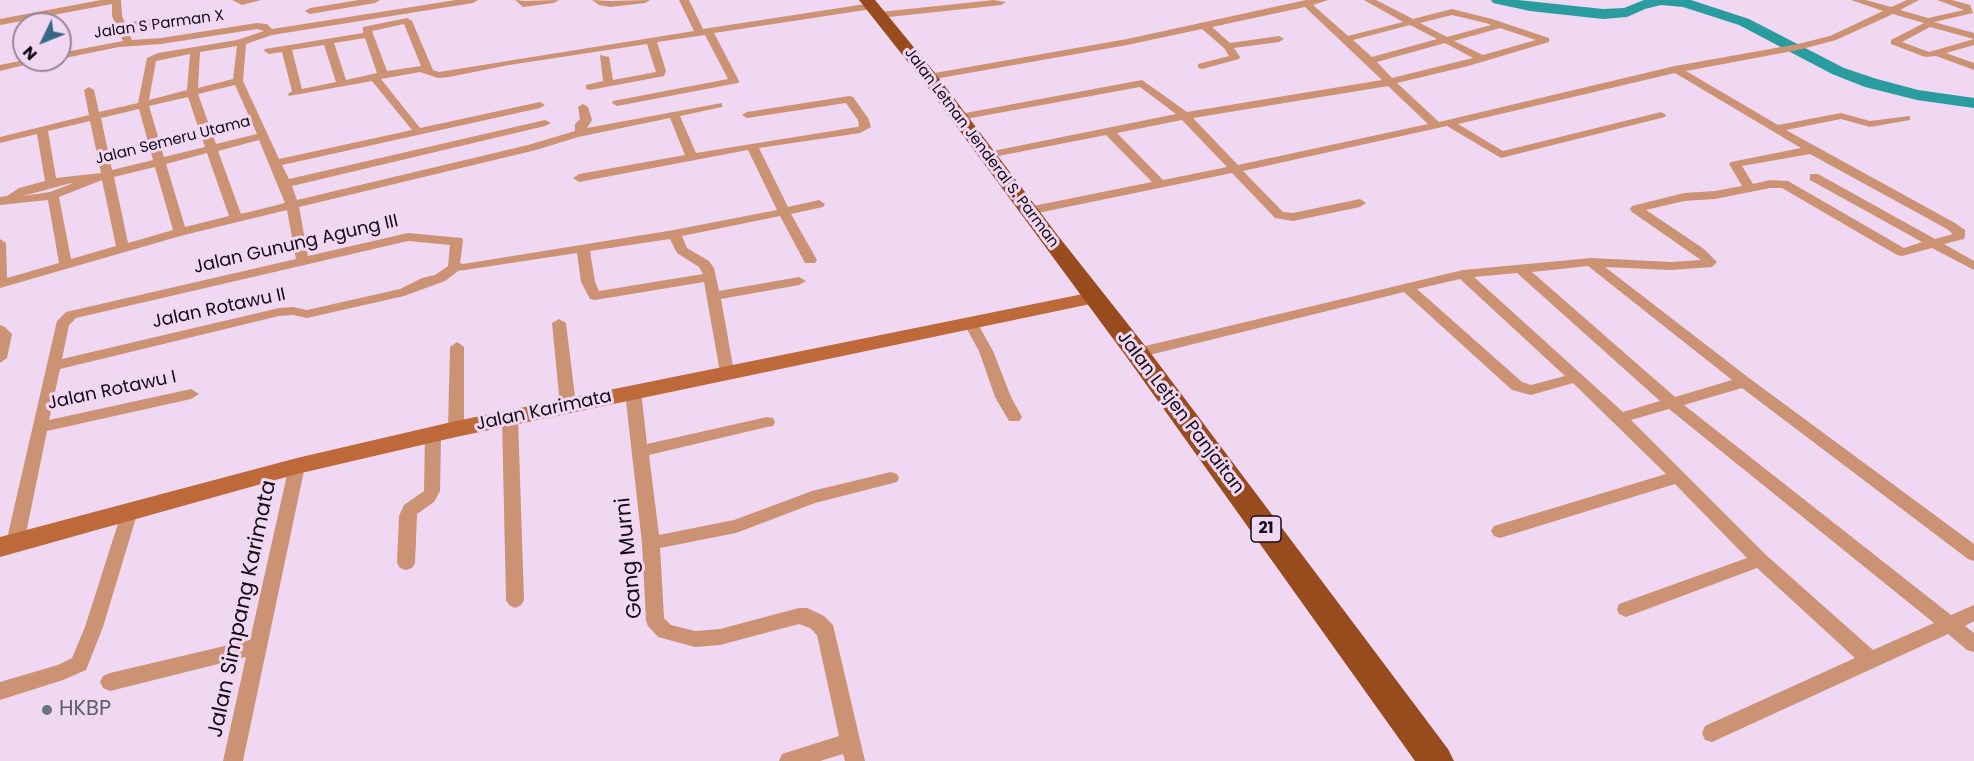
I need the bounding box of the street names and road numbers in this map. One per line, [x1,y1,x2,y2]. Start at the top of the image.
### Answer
street label: Jalan S Parman X [93,7,225,43]
street label: Jalan Letnan Jenderal S. Parman [900,45,1062,251]
street label: Jalan Semeru Utama [94,113,252,169]
street label: Jalan Gunung Agung III [192,211,400,279]
street label: Jalan Rotawu II [150,284,288,334]
street label: Jalan Letjen Panjaitan [1112,328,1248,498]
street label: Jalan Rotawu I [46,367,178,415]
street label: Jalan Karimata [474,386,614,436]
street label: Jalan Simpang Karimata [203,478,283,740]
street label: Gang Murni [611,496,649,620]
road number: 21 [1251,516,1281,542]

